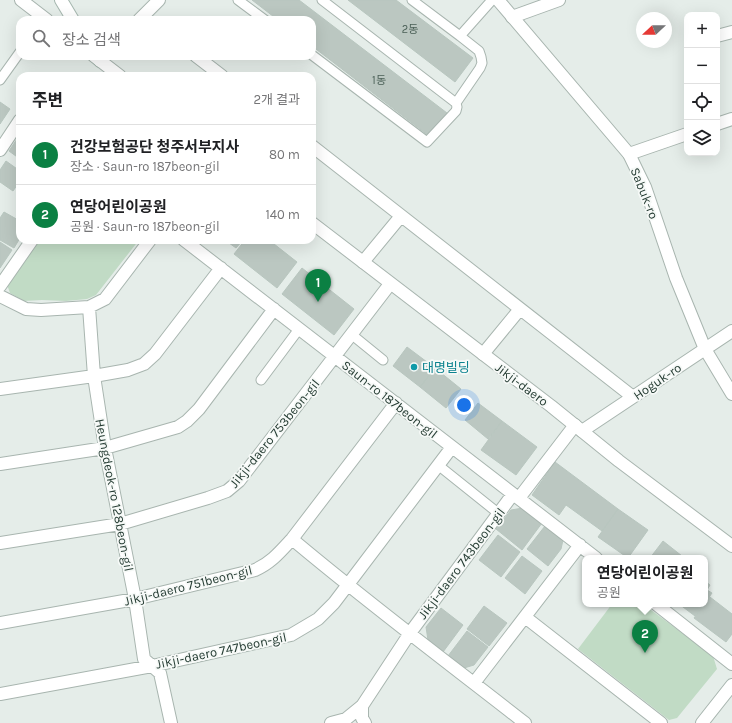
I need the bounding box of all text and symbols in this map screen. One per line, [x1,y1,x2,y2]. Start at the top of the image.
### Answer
north arrow [636,12,672,48]
map controls [684,12,720,156]
button: + [684,12,720,48]
search box [16,16,316,60]
house number: 2동 [402,23,418,36]
icon: search [30,27,52,49]
text: 장소 검색 [62,31,121,49]
button: − [684,48,720,84]
house number: 1동 [372,74,386,87]
button: locate [684,84,720,120]
text: 주변 [32,90,63,110]
text: 2개 결과 [253,92,300,107]
button: layers [684,120,720,156]
text: 건강보험공단 청주서부지사 [70,138,239,156]
text: 1 [43,147,47,162]
text: 80 m [269,147,300,162]
text: 장소 · Saun-ro 187beon-gil [70,159,220,174]
street label: Sabuk-ro [627,165,662,221]
text: 연당어린이공원 [70,198,167,216]
text: 2 [41,207,49,222]
text: 140 m [265,207,300,222]
text: 공원 · Saun-ro 187beon-gil [70,219,220,234]
pin: 1 [305,269,331,302]
street label: Saun-ro 187beon-gil [339,357,441,441]
place label: 대명빌딩 [422,360,470,375]
street label: Jikji-daero [492,360,551,409]
street label: Hoguk-ro [630,360,684,403]
marker: 대명빌딩 [409,362,419,372]
street label: Jikji-daero 753beon-gil [226,376,323,491]
your location [454,395,474,415]
street label: Heungdeok-ro 128beon-gil [92,418,137,573]
street label: Jikji-daero 743beon-gil [415,505,508,622]
popup [582,555,708,607]
street label: Jikji-daero 751beon-gil [122,562,254,609]
text: 연당어린이공원 [597,564,693,582]
text: 공원 [597,585,621,600]
pin: 2 [632,620,658,653]
street label: Jikji-daero 747beon-gil [154,629,288,672]

